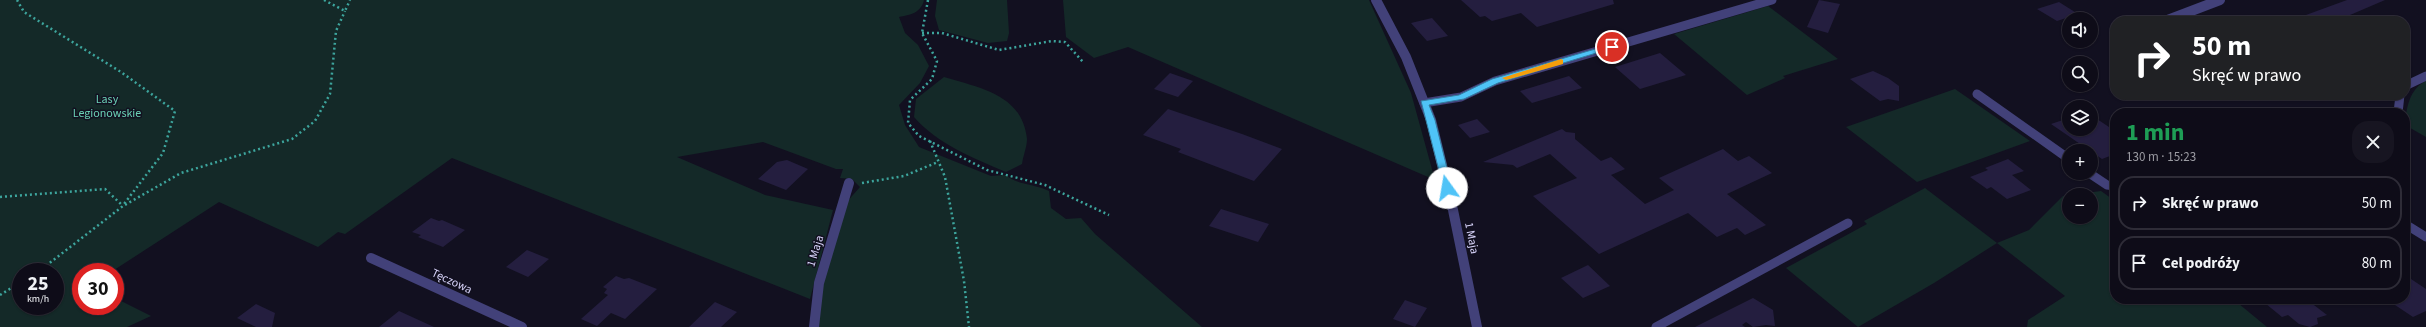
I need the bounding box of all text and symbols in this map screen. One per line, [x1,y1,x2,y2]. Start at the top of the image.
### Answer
map controls [2062,12,2098,224]
button: sound [2062,12,2098,48]
text: 50 m [2192,26,2251,66]
pin [1595,30,1629,64]
icon: right [2126,32,2178,84]
icon: arrive [1601,36,1623,58]
button: search [2062,56,2098,92]
text: Skręć w prawo [2192,63,2301,88]
park label: Lasy Legionowskie [73,91,141,122]
button: layers [2062,100,2098,136]
text: 1 min [2126,115,2184,150]
button: close [2352,121,2394,163]
button: + [2062,144,2098,180]
text: 130 m · 15:23 [2126,148,2196,166]
position arrow [1426,167,1468,209]
button: − [2062,188,2098,224]
icon: right [2128,192,2150,214]
text: Skręć w prawo [2162,193,2259,214]
text: 50 m [2362,193,2392,214]
street label: 1 Maja [1460,221,1483,256]
street label: 1 Maja [803,233,828,269]
icon: arrive [2128,252,2150,274]
text: Cel podróży [2162,253,2240,274]
text: 80 m [2362,253,2392,274]
speed limit sign: 30 [72,263,124,315]
street label: Tęczowa [429,265,475,298]
text: 25 [27,270,49,298]
text: km/h [27,292,49,306]

